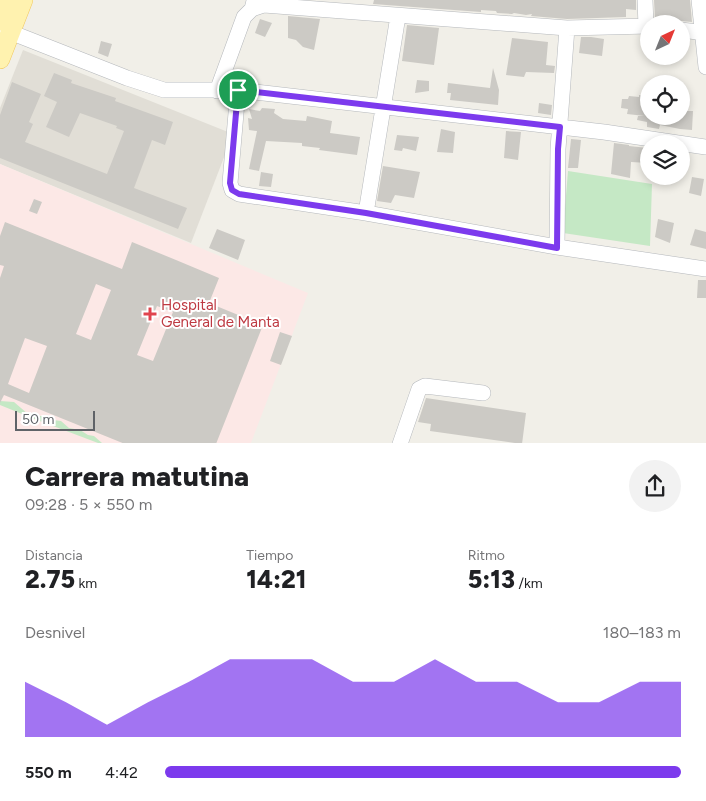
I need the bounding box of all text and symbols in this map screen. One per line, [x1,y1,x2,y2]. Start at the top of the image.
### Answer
north arrow [640,15,690,65]
map controls [640,15,690,185]
pin [217,69,259,111]
button: locate [640,75,690,125]
icon: arrive [224,76,252,104]
button: layers [640,135,690,185]
place label: Hospital General de Manta [161,296,280,331]
marker: Hospital General de Manta [143,307,157,321]
scale bar [15,408,95,432]
text: 50 m [22,411,54,428]
text: Carrera matutina [25,459,249,493]
button: share [629,460,681,512]
text: 09:28 · 5 × 550 m [25,495,152,514]
text: Distancia [25,547,83,564]
text: Tiempo [246,547,293,564]
text: Ritmo [468,547,505,564]
text: 2.75 [25,564,75,594]
text: 14:21 [246,564,306,594]
text: 5:13 [468,564,515,594]
text: km [75,575,97,592]
text: /km [515,575,543,592]
text: Desnivel [25,623,85,642]
text: 180–183 m [603,623,681,642]
text: 550 m [25,763,72,782]
text: 4:42 [105,763,138,782]

